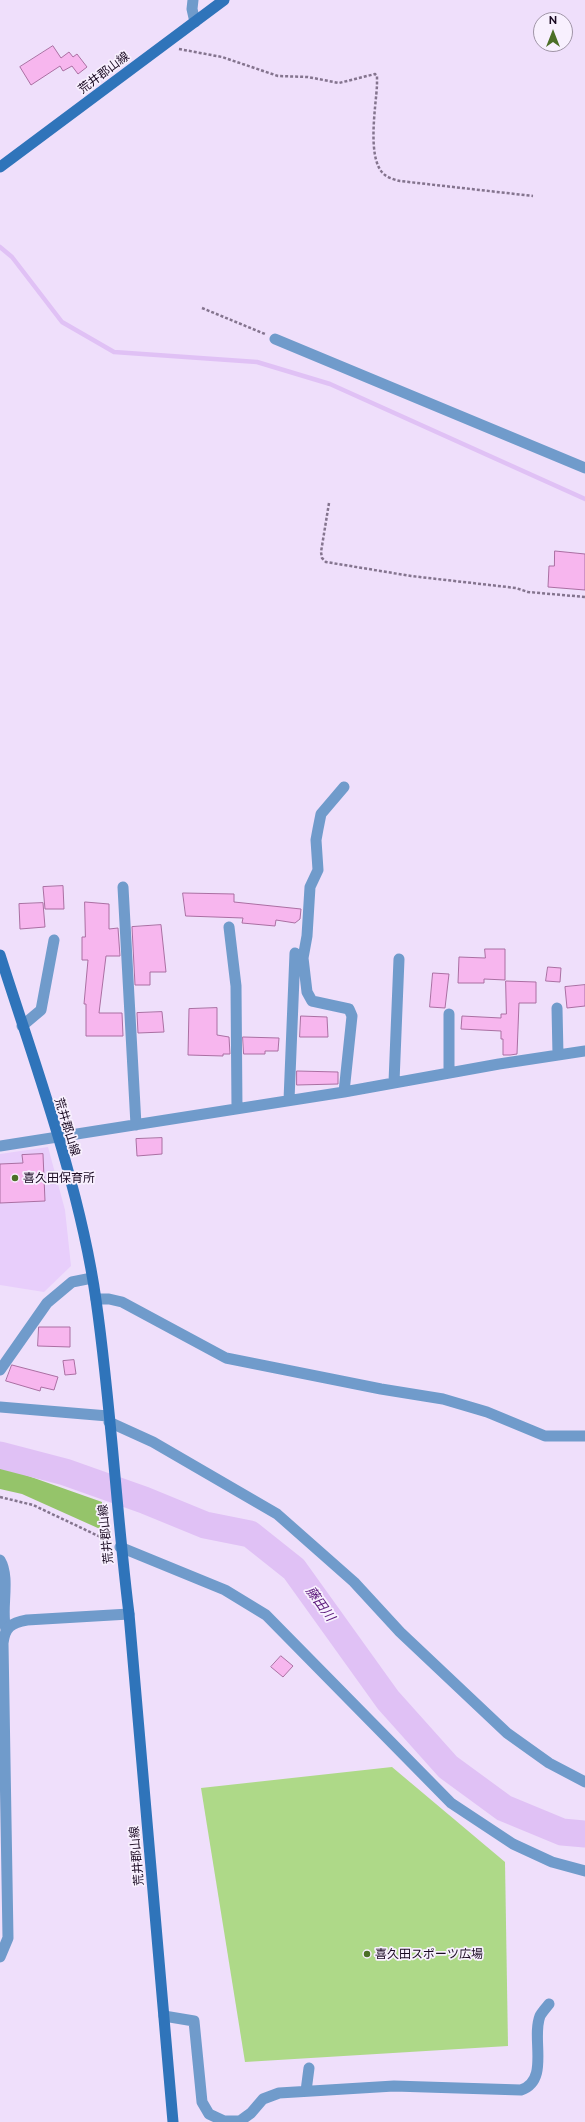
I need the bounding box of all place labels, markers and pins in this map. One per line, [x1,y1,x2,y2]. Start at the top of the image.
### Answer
place label: 喜久田保育所 [23,1171,95,1185]
marker: 喜久田保育所 [10,1173,20,1183]
place label: 喜久田スポーツ広場 [375,1947,483,1961]
marker: 喜久田スポーツ広場 [362,1949,372,1959]

